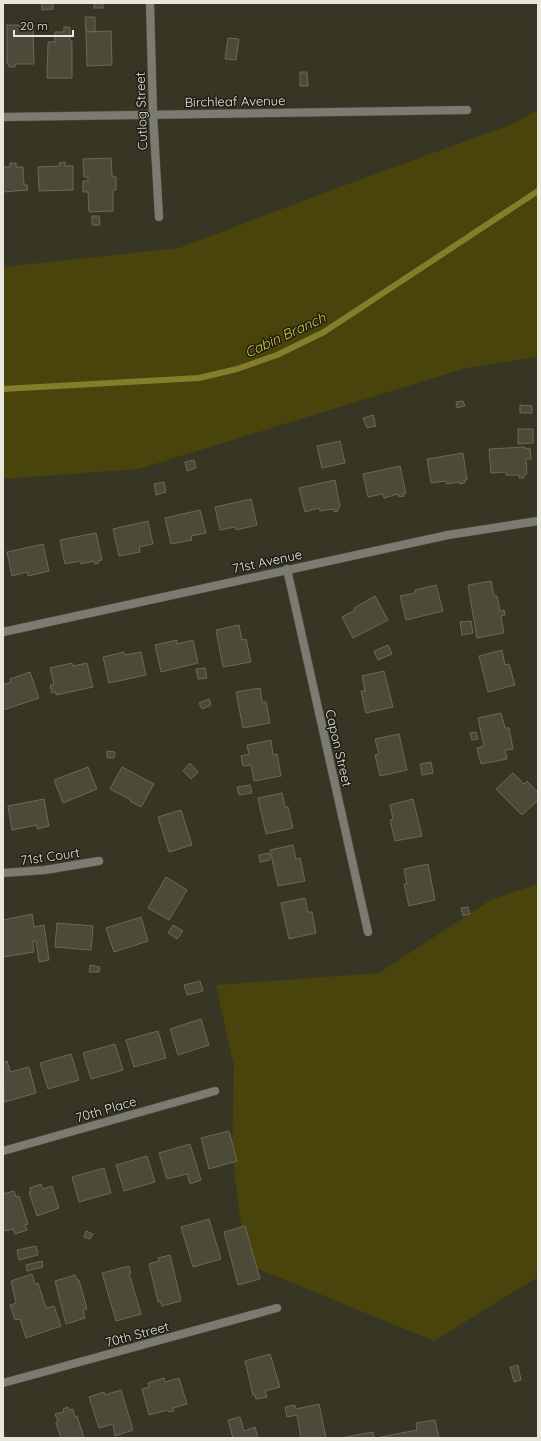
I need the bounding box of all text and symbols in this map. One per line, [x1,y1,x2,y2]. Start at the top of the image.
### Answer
scale bar [14,12,73,38]
text: 20 m [20,18,48,33]
street label: Cutlog Street [132,72,150,150]
street label: Birchleaf Avenue [184,92,286,110]
water label: Cabin Branch [242,308,329,362]
street label: 71st Avenue [231,546,303,576]
street label: Capon Street [322,708,356,788]
street label: 71st Court [20,844,80,868]
street label: 70th Place [74,1093,138,1125]
street label: 70th Street [103,1318,171,1350]

